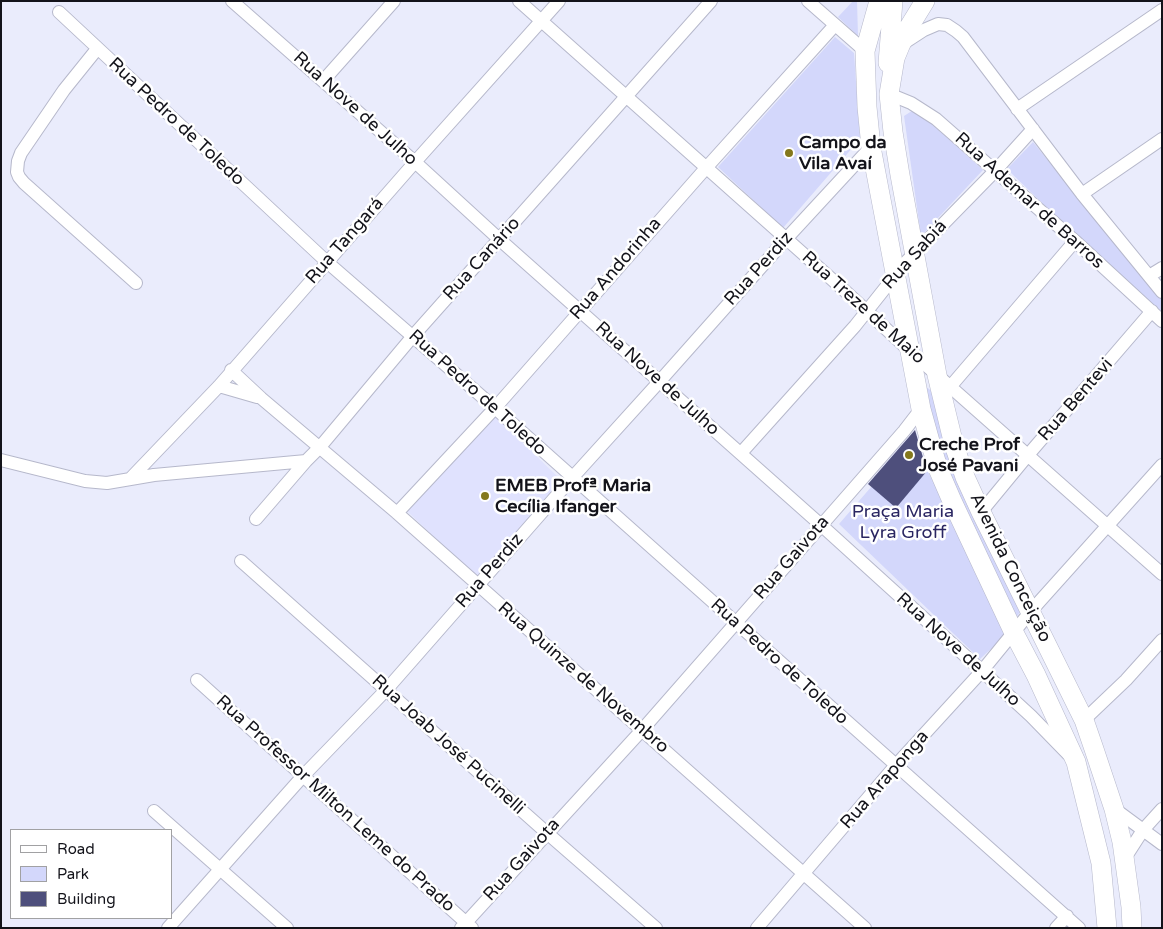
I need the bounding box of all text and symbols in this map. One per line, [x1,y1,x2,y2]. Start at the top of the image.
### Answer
street label: Rua Nove de Julho [288,47,422,171]
street label: Rua Pedro de Toledo [103,53,249,191]
street label: Rua Ademar de Barros [950,128,1108,274]
place label: Campo da Vila Avaí [799,132,887,174]
marker: Campo da Vila Avaí [783,147,795,159]
street label: Rua Tangará [302,193,388,289]
street label: Rua Canário [439,213,525,305]
street label: Rua Andorinha [566,213,666,325]
street label: Rua Sabiá [878,216,952,294]
street label: Rua Perdiz [720,228,798,310]
street label: Rua Treze de Maio [797,247,929,369]
street label: Rua Nove de Julho [590,317,724,441]
street label: Rua Pedro de Toledo [404,325,550,461]
street label: Rua Bentevi [1034,354,1118,446]
place label: Creche Prof José Pavani [919,434,1020,476]
marker: Creche Prof José Pavani [903,449,915,461]
place label: EMEB Profª Maria Cecília Ifanger [495,475,651,518]
marker: EMEB Profª Maria Cecília Ifanger [479,490,491,502]
street label: Avenida Conceição [965,490,1055,646]
park label: Praça Maria Lyra Groff [852,501,954,544]
street label: Rua Gaivota [750,512,834,604]
street label: Rua Perdiz [452,529,528,613]
street label: Rua Nove de Julho [891,588,1025,712]
street label: Rua Pedro de Toledo [706,594,852,730]
street label: Rua Quinze de Novembro [493,598,673,758]
street label: Rua Joab José Pucinelli [367,671,529,819]
street label: Rua Professor Milton Leme do Prado [211,691,459,917]
street label: Rua Araponga [836,726,934,834]
street label: Rua Gaivota [479,814,565,906]
legend [10,829,172,919]
text: Road [57,840,95,858]
text: Park [57,865,89,883]
text: Building [57,890,116,908]

